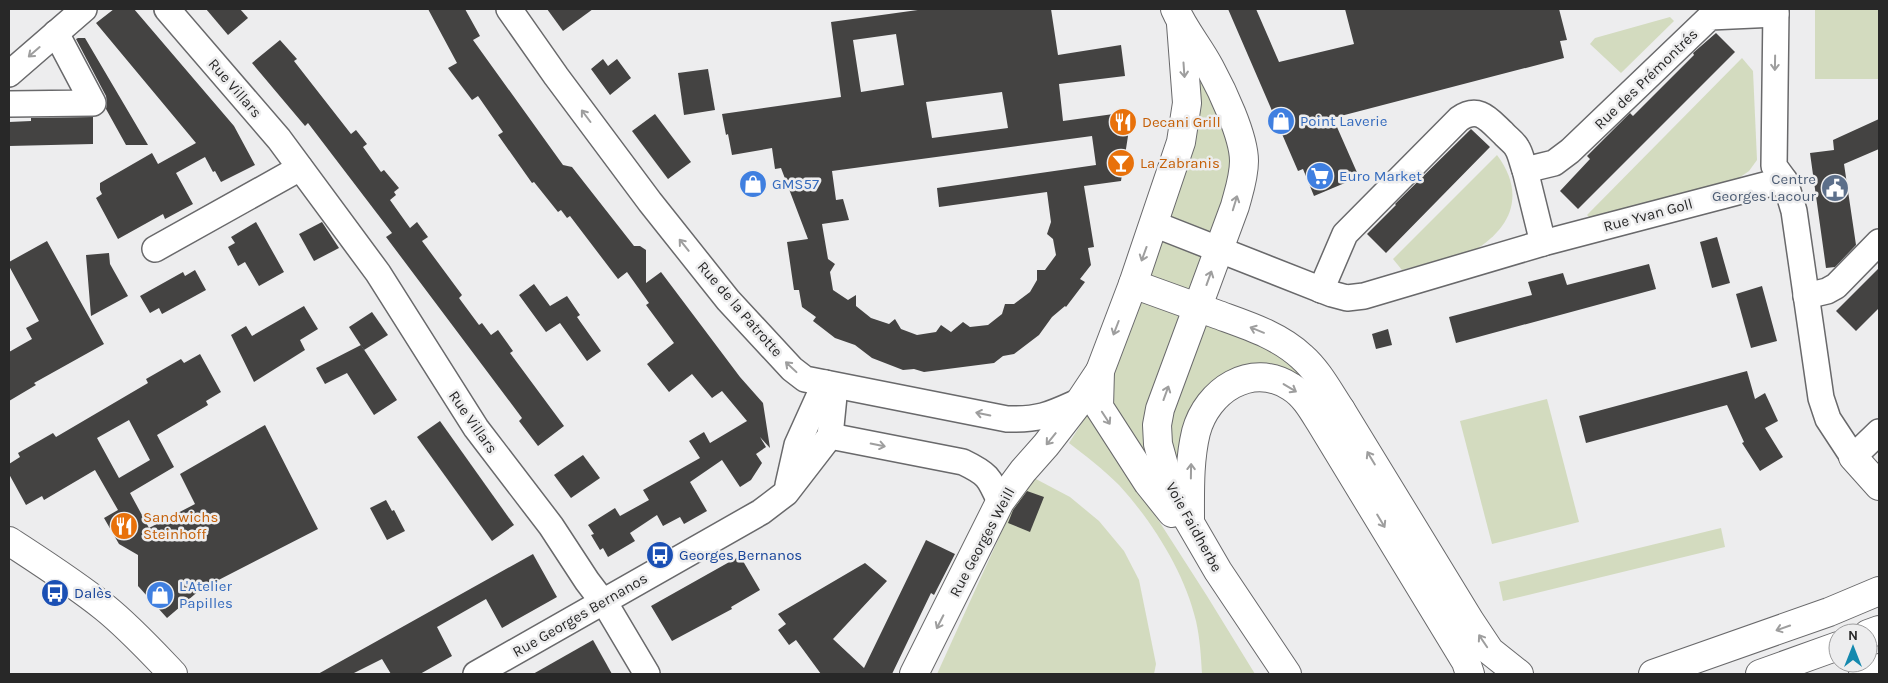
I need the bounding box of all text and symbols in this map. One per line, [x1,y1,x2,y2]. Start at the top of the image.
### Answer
street label: Rue des Prémontrés [1590,25,1702,133]
one-way arrow [28,47,41,58]
street label: Rue Villars [204,55,266,121]
one-way arrow [1771,55,1780,71]
one-way arrow [1179,62,1189,78]
shop icon: Point Laverie [1266,106,1296,136]
restaurant icon: Decani Grill [1108,107,1138,137]
one-way arrow [580,110,591,123]
place label: Point Laverie [1300,112,1387,130]
place label: Decani Grill [1142,113,1221,131]
bar icon: La Zabranis [1106,148,1136,178]
place label: La Zabranis [1140,154,1220,172]
supermarket icon: Euro Market [1305,161,1335,191]
place label: Euro Market [1339,167,1422,185]
shop icon: GMS57 [738,169,768,199]
place label: Centre Georges Lacour [1712,170,1817,205]
public building icon: Centre Georges Lacour [1820,173,1850,203]
place label: GMS57 [772,175,819,193]
street label: Rue Yvan Goll [1601,194,1695,236]
one-way arrow [1231,195,1241,211]
one-way arrow [679,239,690,252]
one-way arrow [1138,246,1148,262]
street label: Rue de la Patrotte [694,258,786,360]
one-way arrow [1205,271,1214,286]
one-way arrow [1111,319,1120,335]
one-way arrow [1250,324,1265,334]
one-way arrow [785,361,797,373]
one-way arrow [1282,383,1296,393]
one-way arrow [1162,385,1171,401]
street label: Rue Villars [445,387,501,457]
one-way arrow [976,409,992,418]
one-way arrow [1101,410,1111,424]
one-way arrow [1045,432,1056,445]
one-way arrow [870,441,886,450]
one-way arrow [1365,452,1375,466]
one-way arrow [1186,464,1196,480]
street label: Voie Faidherbe [1162,479,1226,575]
street label: Rue Georges Weill [946,484,1018,600]
place label: Sandwichs Steinhoff [143,508,218,543]
restaurant icon: Sandwichs Steinhoff [109,511,139,541]
one-way arrow [1376,513,1386,527]
bus stop icon: Georges Bernanos [645,540,675,570]
place label: Georges Bernanos [679,546,802,564]
street label: Rue Georges Bernanos [509,569,651,661]
place label: L'Atelier Papilles [179,577,233,612]
bus stop icon: Dalès [40,578,70,608]
shop icon: L'Atelier Papilles [145,580,175,610]
place label: Dalès [74,584,112,602]
one-way arrow [935,614,944,629]
north arrow [1828,623,1878,673]
one-way arrow [1775,624,1791,634]
text: N [1848,627,1858,644]
one-way arrow [1478,634,1488,648]

